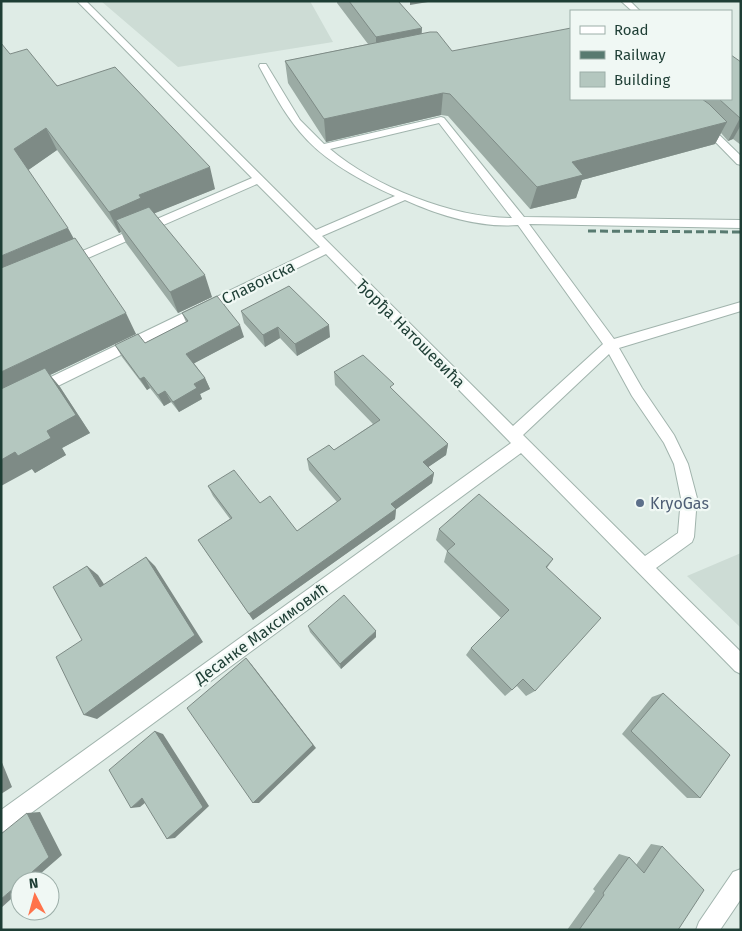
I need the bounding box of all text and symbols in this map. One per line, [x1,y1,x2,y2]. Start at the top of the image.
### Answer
legend [570,10,732,100]
text: Road [614,21,649,39]
text: Railway [614,46,666,64]
text: Building [614,71,670,89]
street label: Славонска [219,257,298,308]
street label: Ђорђа Натошевића [352,275,469,392]
place label: KryoGas [650,494,709,513]
marker: KryoGas [634,497,646,509]
street label: Десанке Максимовић [190,579,332,689]
north arrow [10,871,60,921]
text: N [28,875,39,893]

